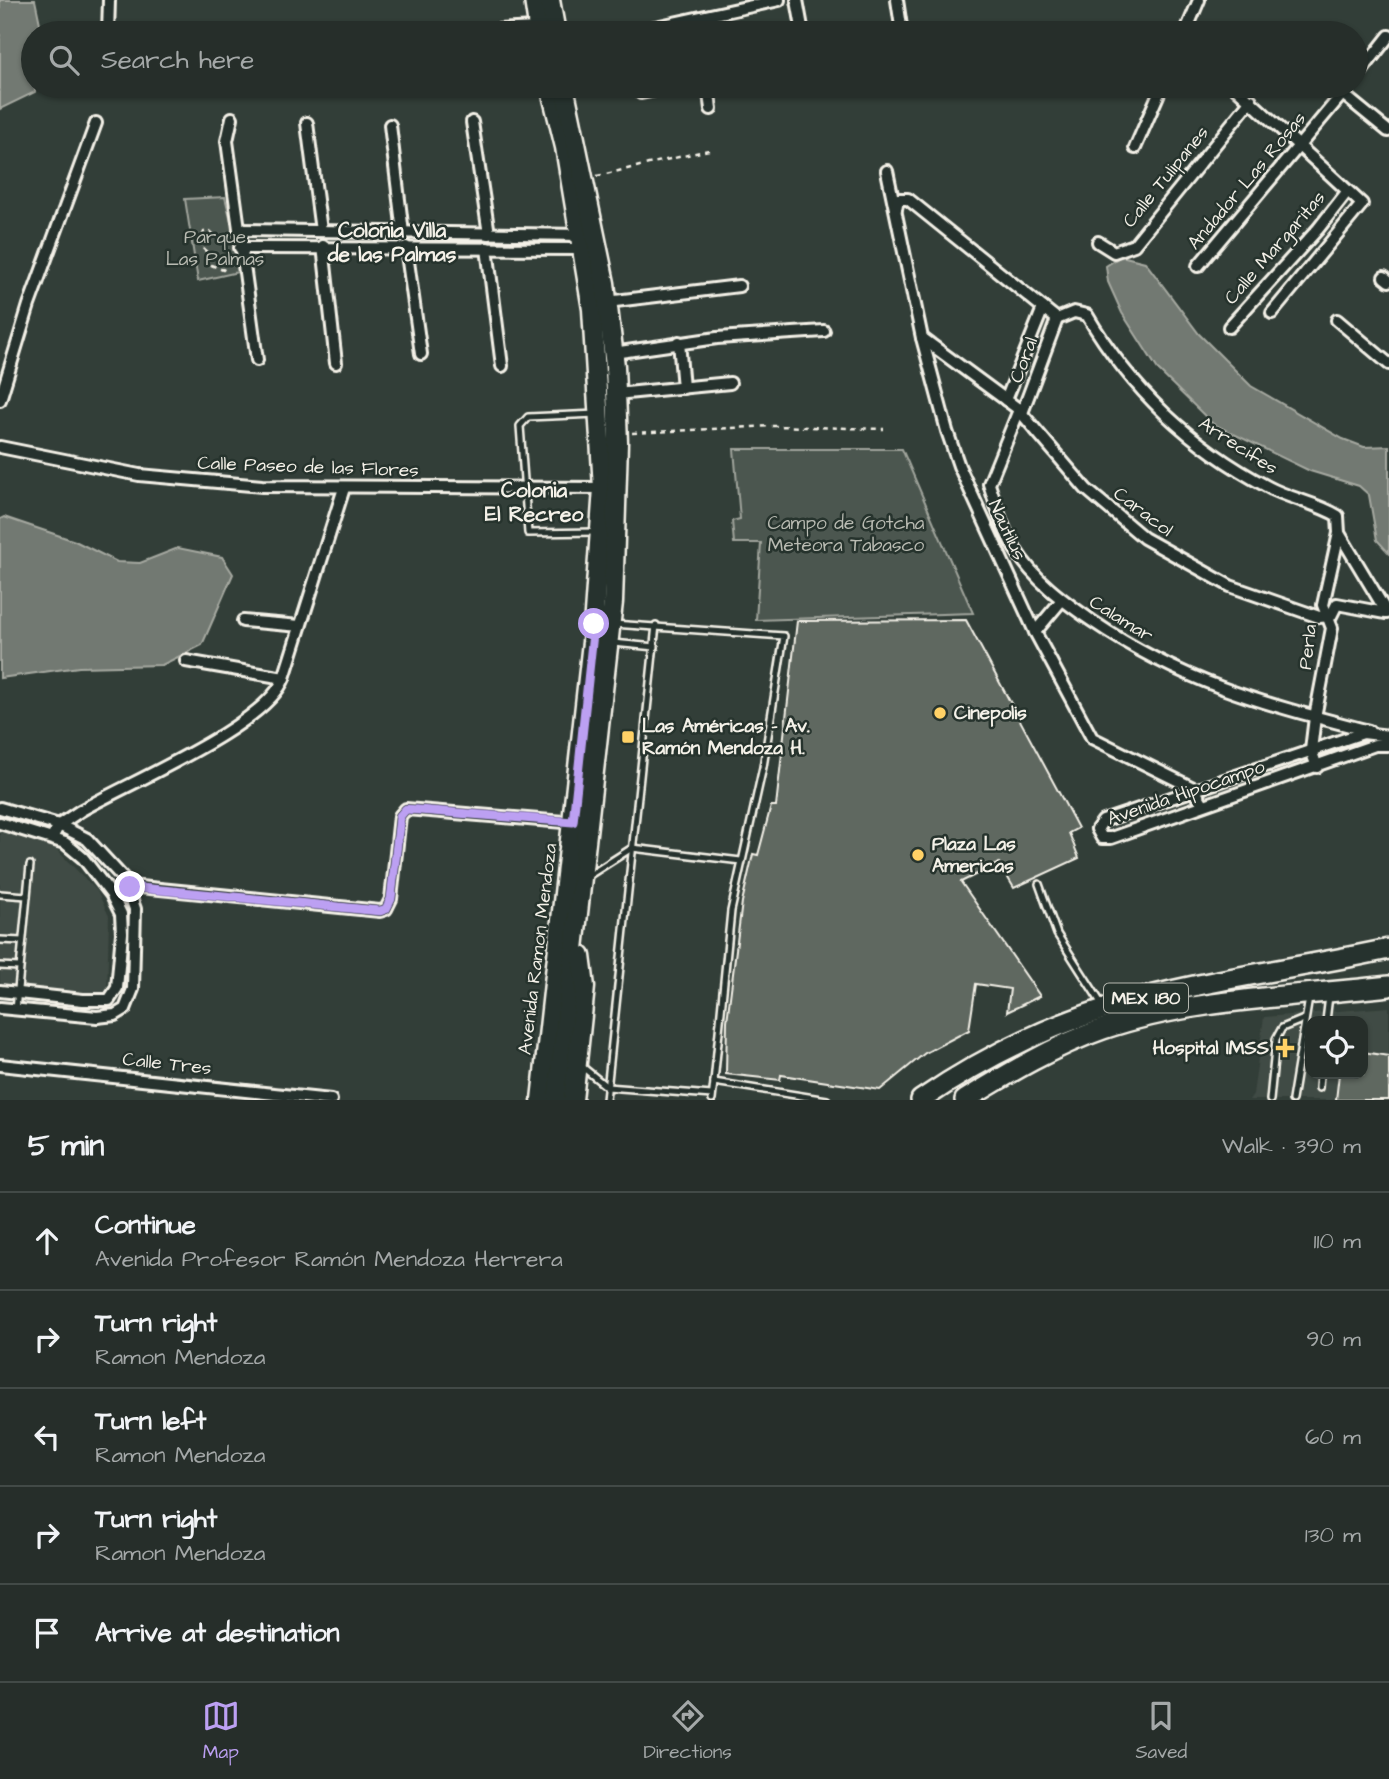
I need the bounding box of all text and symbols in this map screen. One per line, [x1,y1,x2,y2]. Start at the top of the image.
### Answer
search box [21,21,1368,98]
icon: search [45,41,83,79]
text: Search here [101,42,254,78]
street label: Andador Las Rosas [1181,106,1313,256]
street label: Calle Tulipanes [1117,120,1215,234]
street label: Calle Margaritas [1218,185,1333,311]
district label: Colonia Villa de las Palmas [327,216,457,269]
park label: Parque Las Palmas [166,224,264,273]
street label: Coral [1003,333,1045,387]
street label: Arrecifes [1193,410,1283,482]
street label: Calle Paseo de las Flores [197,450,419,484]
district label: Colonia El Recreo [485,476,583,529]
street label: Caracol [1107,480,1179,544]
street label: Nautilus [981,495,1033,565]
park label: Campo de Gotcha Meteora Tabasco [767,510,925,559]
street label: Calamar [1084,589,1159,649]
route start [578,608,609,639]
street label: Perla [1292,622,1324,671]
place label: Cinepolis [954,700,1027,727]
marker: Cinepolis [932,705,948,721]
place label: Las Américas - Av. Ramón Mendoza H. [642,713,810,762]
marker: Las Américas - Av. Ramón Mendoza H. [620,729,636,745]
street label: Avenida Hipocampo [1104,753,1269,833]
place label: Plaza Las Americas [932,831,1016,880]
street label: Avenida Ramon Mendoza [512,842,564,1056]
marker: Plaza Las Americas [910,847,926,863]
route end [114,871,145,902]
road number: MEX 180 [1104,984,1188,1013]
map controls [1305,1016,1368,1079]
button: locate [1305,1016,1368,1079]
place label: Hospital IMSS [1153,1035,1269,1062]
marker: Hospital IMSS [1275,1038,1295,1058]
street label: Calle Tres [121,1046,213,1082]
text: 5 min [28,1125,104,1167]
text: Walk · 390 m [1222,1130,1361,1162]
text: Continue [95,1207,196,1243]
icon: ahead [28,1222,66,1260]
text: 110 m [1313,1225,1361,1257]
text: Avenida Profesor Ramón Mendoza Herrera [95,1243,563,1275]
text: Turn right [95,1305,217,1341]
icon: right [28,1320,66,1358]
text: 90 m [1306,1323,1361,1355]
text: Ramon Mendoza [95,1341,265,1373]
text: Turn left [95,1403,206,1439]
icon: left [28,1418,66,1456]
text: 60 m [1305,1421,1361,1453]
text: Ramon Mendoza [95,1439,265,1471]
text: Turn right [95,1501,217,1537]
icon: right [28,1516,66,1554]
text: 130 m [1305,1519,1361,1551]
text: Ramon Mendoza [95,1537,265,1569]
icon: arrive [28,1614,66,1652]
text: Arrive at destination [95,1615,340,1651]
tab: Map [202,1697,240,1766]
tab: Directions [643,1697,732,1766]
tab: Saved [1135,1697,1187,1766]

